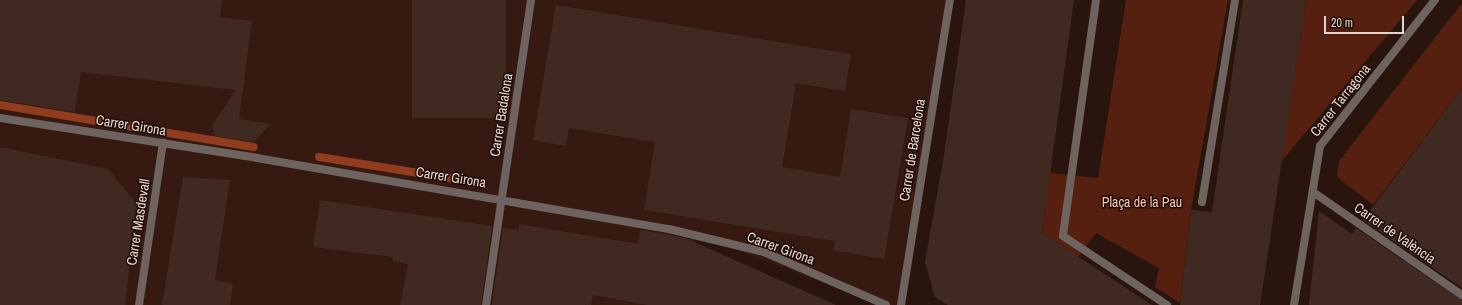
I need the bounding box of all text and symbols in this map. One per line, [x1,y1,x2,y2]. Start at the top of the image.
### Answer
scale bar [1326,8,1406,34]
text: 20 m [1331,15,1353,31]
street label: Carrer Tarragona [1306,60,1374,140]
street label: Carrer Badalona [486,72,516,158]
street label: Carrer de Barcelona [896,98,928,202]
street label: Carrer Girona [95,111,167,139]
street label: Carrer Girona [415,163,487,191]
street label: Carrer Masdevall [123,178,153,266]
park label: Plaça de la Pau [1102,194,1182,210]
street label: Carrer de València [1351,199,1439,267]
street label: Carrer Girona [745,228,817,268]

